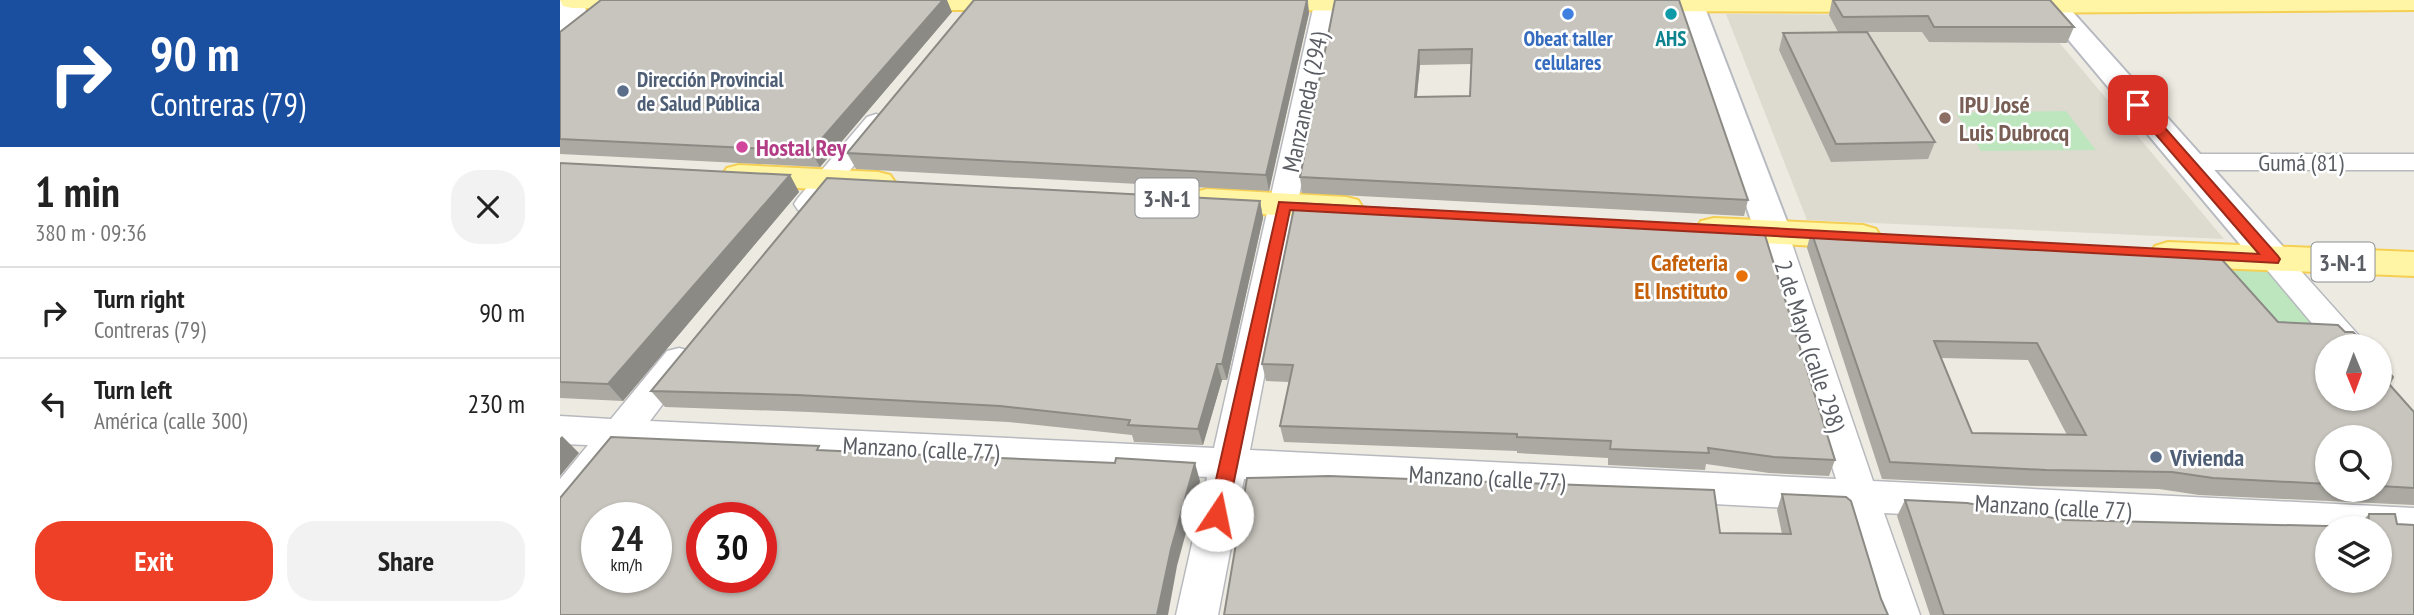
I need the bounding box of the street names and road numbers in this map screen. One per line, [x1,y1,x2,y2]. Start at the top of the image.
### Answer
street label: Manzaneda (294) [1275,29,1335,175]
street label: Gumá (81) [2258,147,2344,178]
road number: 3-N-1 [1136,178,1198,218]
road number: 3-N-1 [2312,243,2374,282]
street label: 2 de Mayo (calle 298) [1768,256,1852,436]
street label: Manzano (calle 77) [842,429,1000,469]
street label: Manzano (calle 77) [1408,458,1566,498]
street label: Manzano (calle 77) [1974,487,2132,527]

